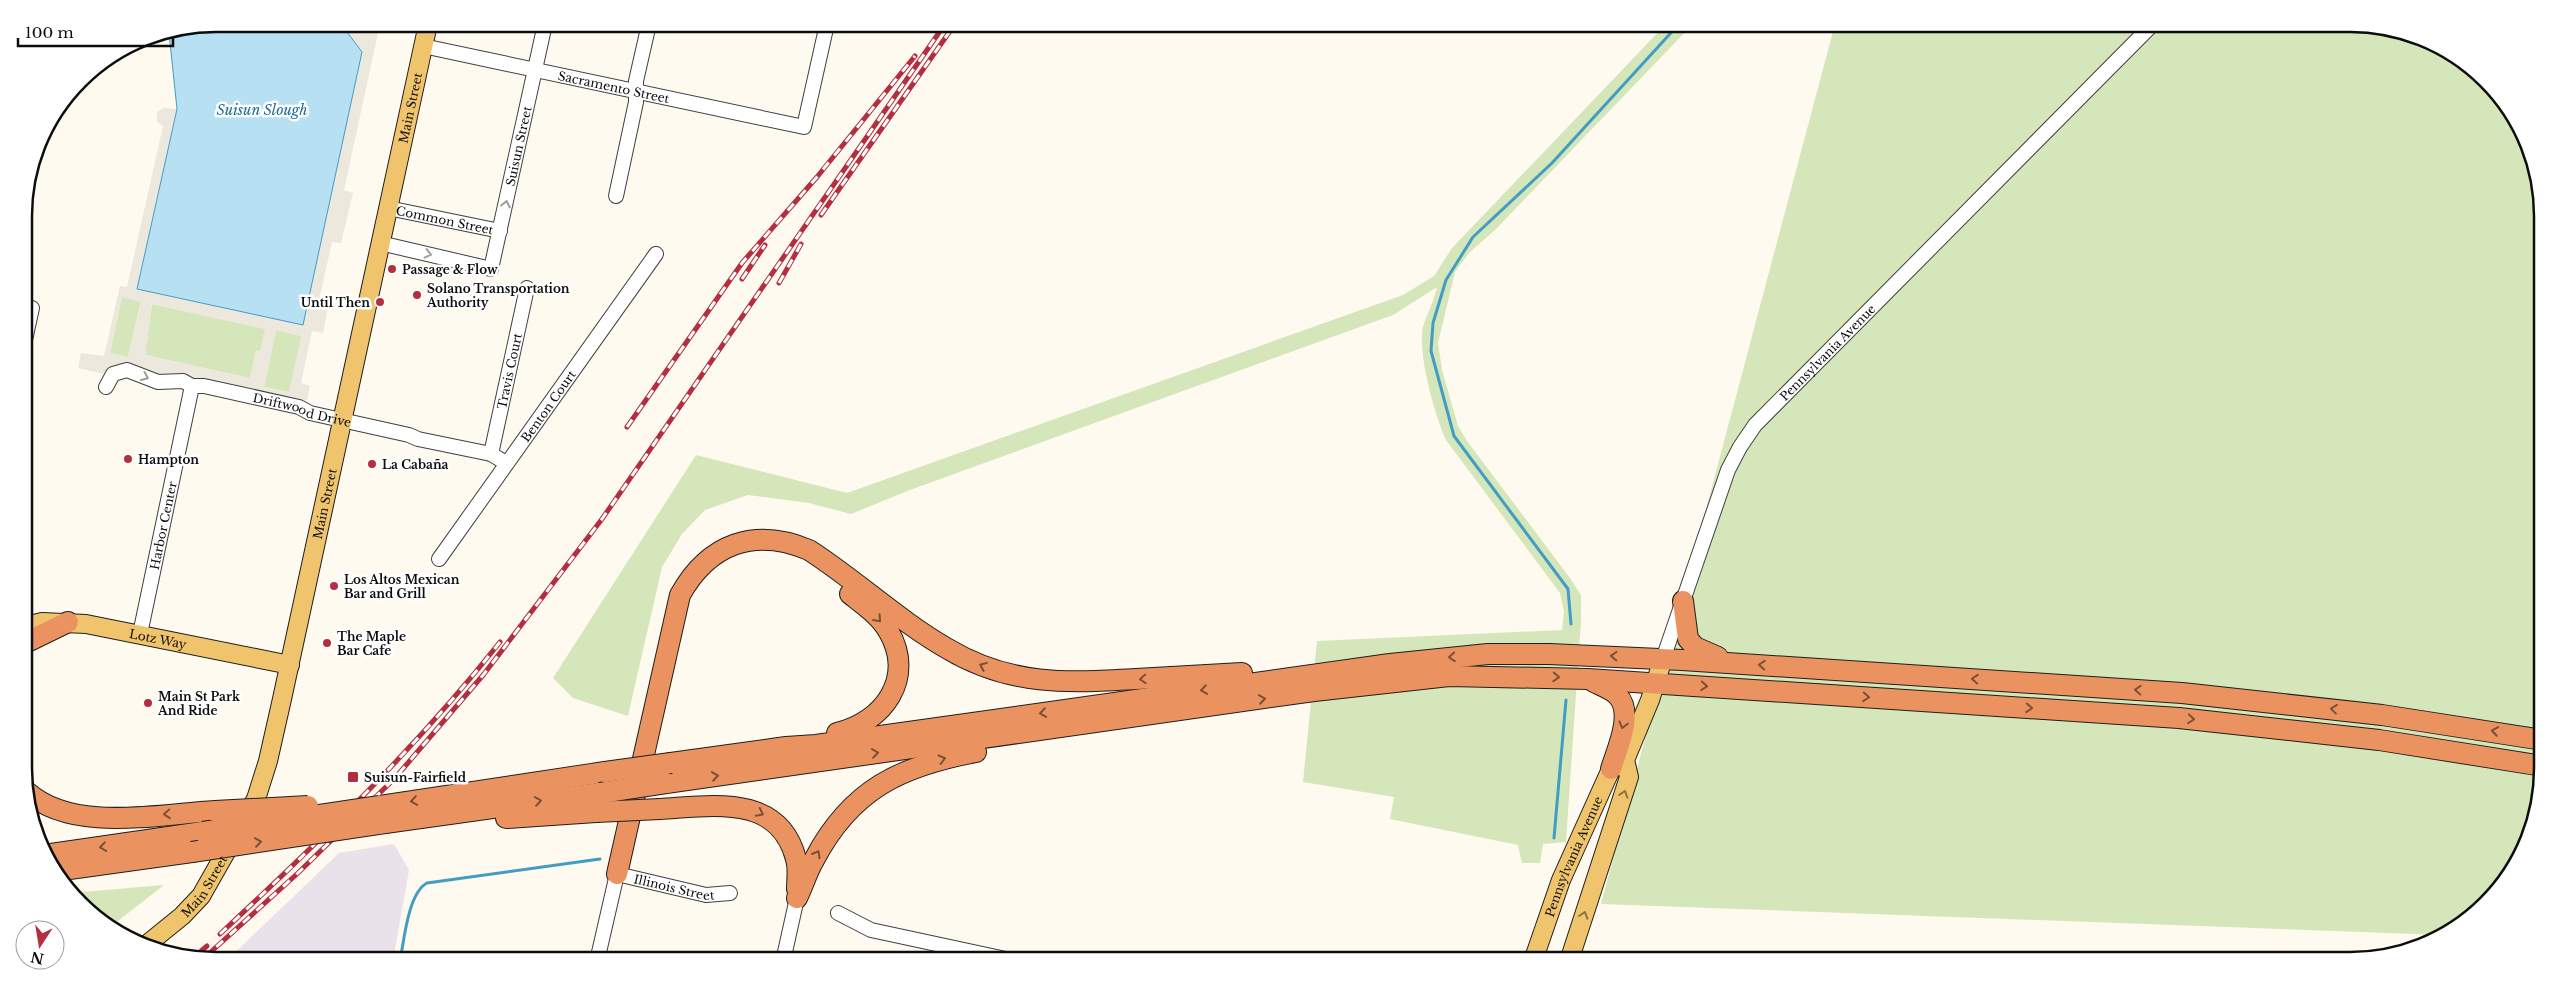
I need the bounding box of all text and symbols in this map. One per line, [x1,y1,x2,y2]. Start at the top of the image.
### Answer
scale bar [18,15,172,47]
text: 100 m [25,23,74,42]
street label: Sacramento Street [557,67,671,106]
street label: Main Street [395,71,425,144]
water label: Suisun Slough [216,101,308,119]
street label: Suisun Street [502,104,534,187]
one-way arrow [500,200,511,209]
street label: Common Street [395,202,495,237]
one-way arrow [423,248,432,259]
place label: Passage & Flow [402,262,498,277]
marker: Passage & Flow [386,263,398,275]
place label: Solano Transportation Authority [426,281,570,310]
marker: Solano Transportation Authority [411,289,423,301]
place label: Until Then [301,295,370,310]
marker: Until Then [374,296,386,308]
street label: Pennsylvania Avenue [1776,301,1878,403]
street label: Travis Court [494,331,525,410]
street label: Benton Court [517,367,579,445]
one-way arrow [140,371,149,381]
street label: Driftwood Drive [252,390,353,429]
place label: Hampton [138,452,199,467]
marker: Hampton [122,453,134,465]
place label: La Cabaña [382,457,449,472]
marker: La Cabaña [366,458,378,470]
street label: Main Street [309,467,339,540]
street label: Harbor Center [146,479,179,571]
place label: Los Altos Mexican Bar and Grill [344,572,460,601]
marker: Los Altos Mexican Bar and Grill [328,580,340,592]
one-way arrow [872,613,881,622]
street label: Lotz Way [128,625,188,652]
place label: The Maple Bar Cafe [337,629,406,658]
marker: The Maple Bar Cafe [321,637,333,649]
one-way arrow [1447,651,1455,662]
one-way arrow [1610,651,1618,662]
one-way arrow [1758,660,1766,671]
one-way arrow [979,662,988,672]
one-way arrow [1552,672,1560,683]
one-way arrow [1139,673,1147,684]
one-way arrow [1971,674,1979,685]
one-way arrow [1701,681,1709,692]
one-way arrow [1200,684,1208,695]
one-way arrow [2133,684,2141,695]
place label: Main St Park And Ride [157,689,241,718]
one-way arrow [1863,692,1871,703]
one-way arrow [1258,694,1266,705]
marker: Main St Park And Ride [142,697,154,709]
one-way arrow [2025,703,2033,714]
one-way arrow [2330,704,2338,715]
one-way arrow [1039,707,1047,718]
one-way arrow [2187,713,2195,724]
one-way arrow [1618,721,1629,730]
one-way arrow [2491,727,2499,737]
one-way arrow [871,749,880,759]
one-way arrow [938,754,947,765]
marker: Suisun-Fairfield [346,770,360,784]
place label: Suisun-Fairfield [364,770,467,785]
one-way arrow [711,771,719,782]
one-way arrow [1618,790,1628,798]
street label: Pennsylvania Avenue [1541,794,1605,919]
one-way arrow [410,795,418,806]
one-way arrow [535,796,543,807]
one-way arrow [755,807,764,817]
one-way arrow [162,808,170,819]
one-way arrow [253,838,262,848]
one-way arrow [99,841,107,851]
one-way arrow [811,851,821,860]
street label: Main Street [178,852,230,920]
street label: Illinois Street [632,871,715,903]
one-way arrow [1579,911,1589,919]
north arrow [15,920,65,970]
text: N [29,948,46,968]

